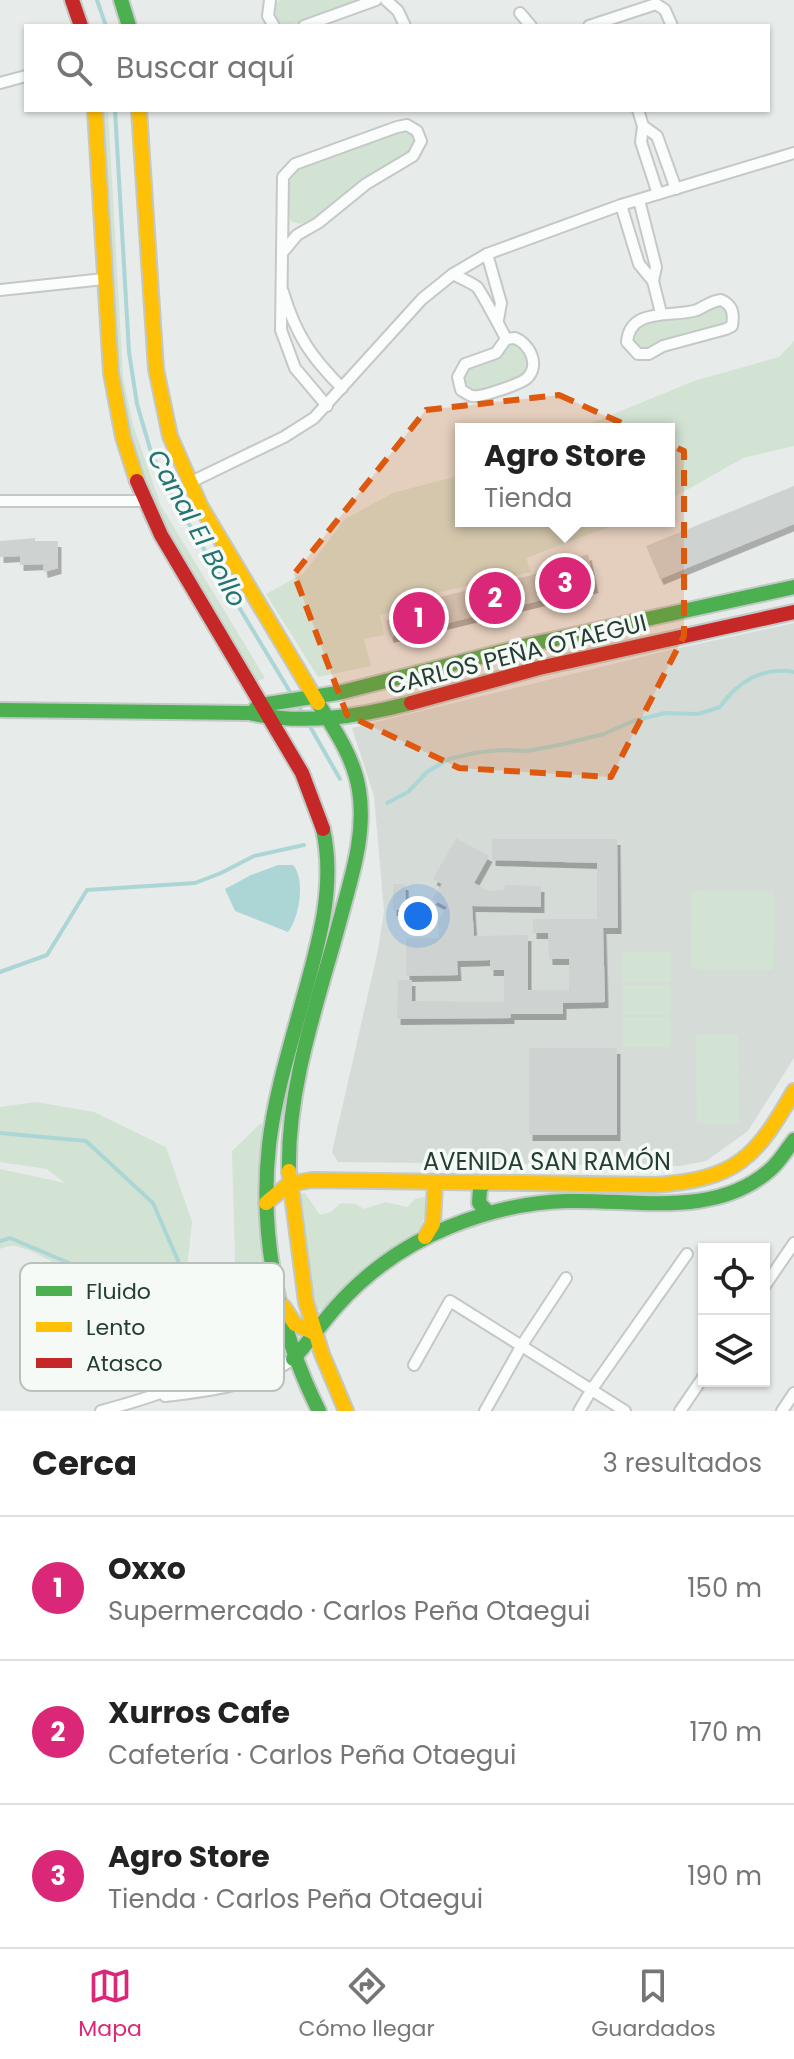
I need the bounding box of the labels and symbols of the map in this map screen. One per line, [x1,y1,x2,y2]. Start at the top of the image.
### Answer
water label: Canal El Bollo [139,443,255,613]
pin: 3 [539,553,591,613]
pin: 2 [469,568,521,628]
pin: 1 [393,588,445,648]
street label: CARLOS PEÑA OTAEGUI [384,606,650,702]
your location [398,896,438,936]
street label: AVENIDA SAN RAMÓN [423,1145,671,1178]
legend [20,1263,284,1391]
text: Fluido [86,1276,151,1307]
text: Lento [86,1312,145,1343]
text: Atasco [86,1348,163,1379]

